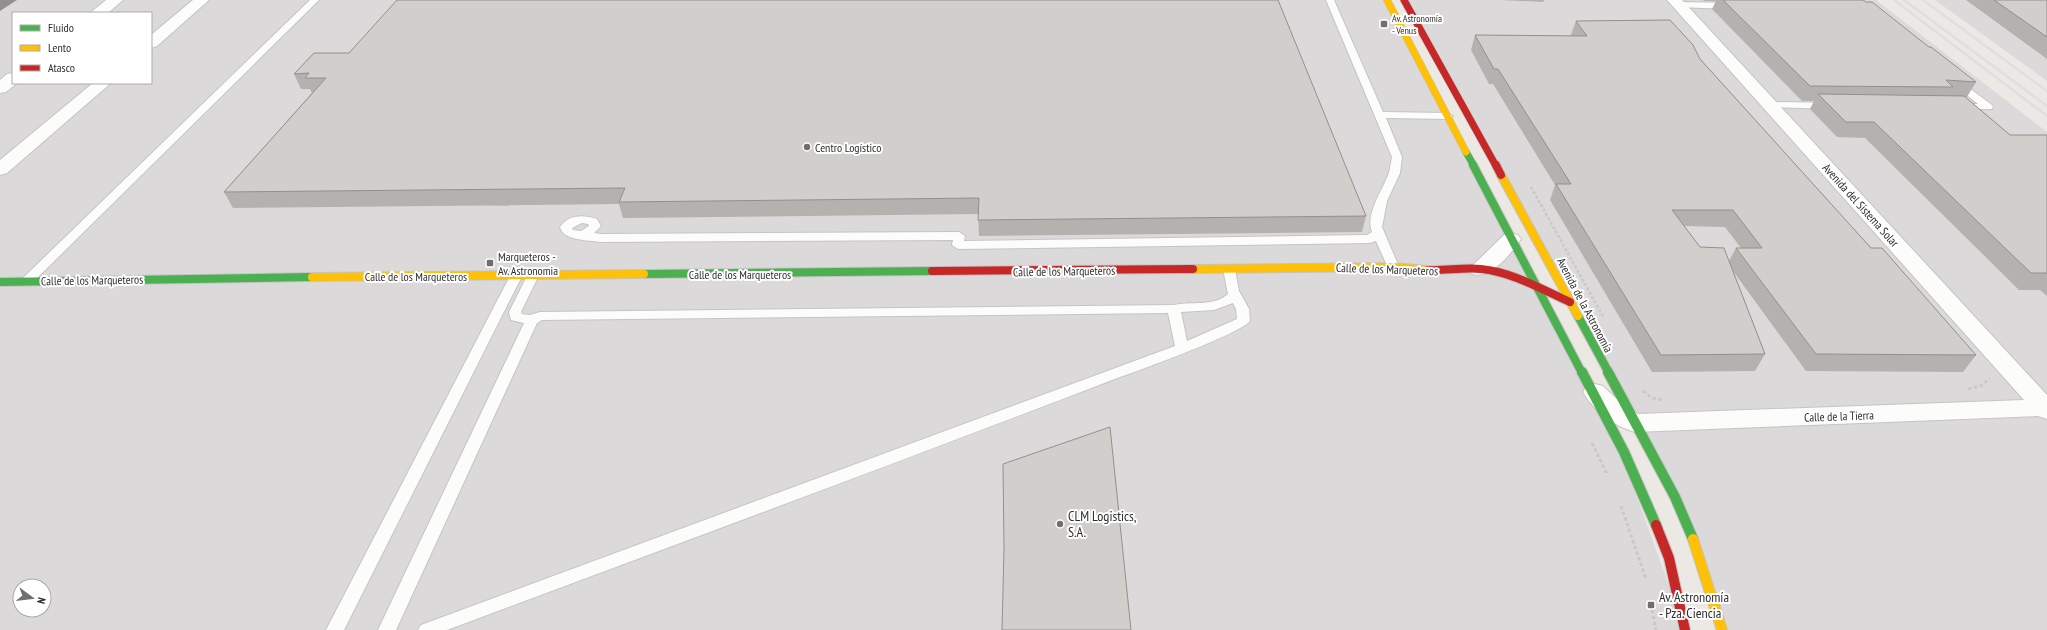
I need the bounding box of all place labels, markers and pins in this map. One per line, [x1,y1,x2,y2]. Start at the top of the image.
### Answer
place label: Av. Astronomía - Venus [1392,12,1442,37]
marker: Av. Astronomía - Venus [1379,19,1389,29]
place label: Centro Logístico [815,140,881,155]
marker: Centro Logístico [802,142,812,152]
place label: Marqueteros - Av. Astronomia [498,249,558,278]
marker: Marqueteros - Av. Astronomia [485,258,495,268]
place label: CLM Logistics, S.A. [1068,507,1137,541]
marker: CLM Logistics, S.A. [1055,519,1065,529]
place label: Av. Astronomía - Pza. Ciencia [1659,588,1729,622]
marker: Av. Astronomía - Pza. Ciencia [1646,600,1656,610]

